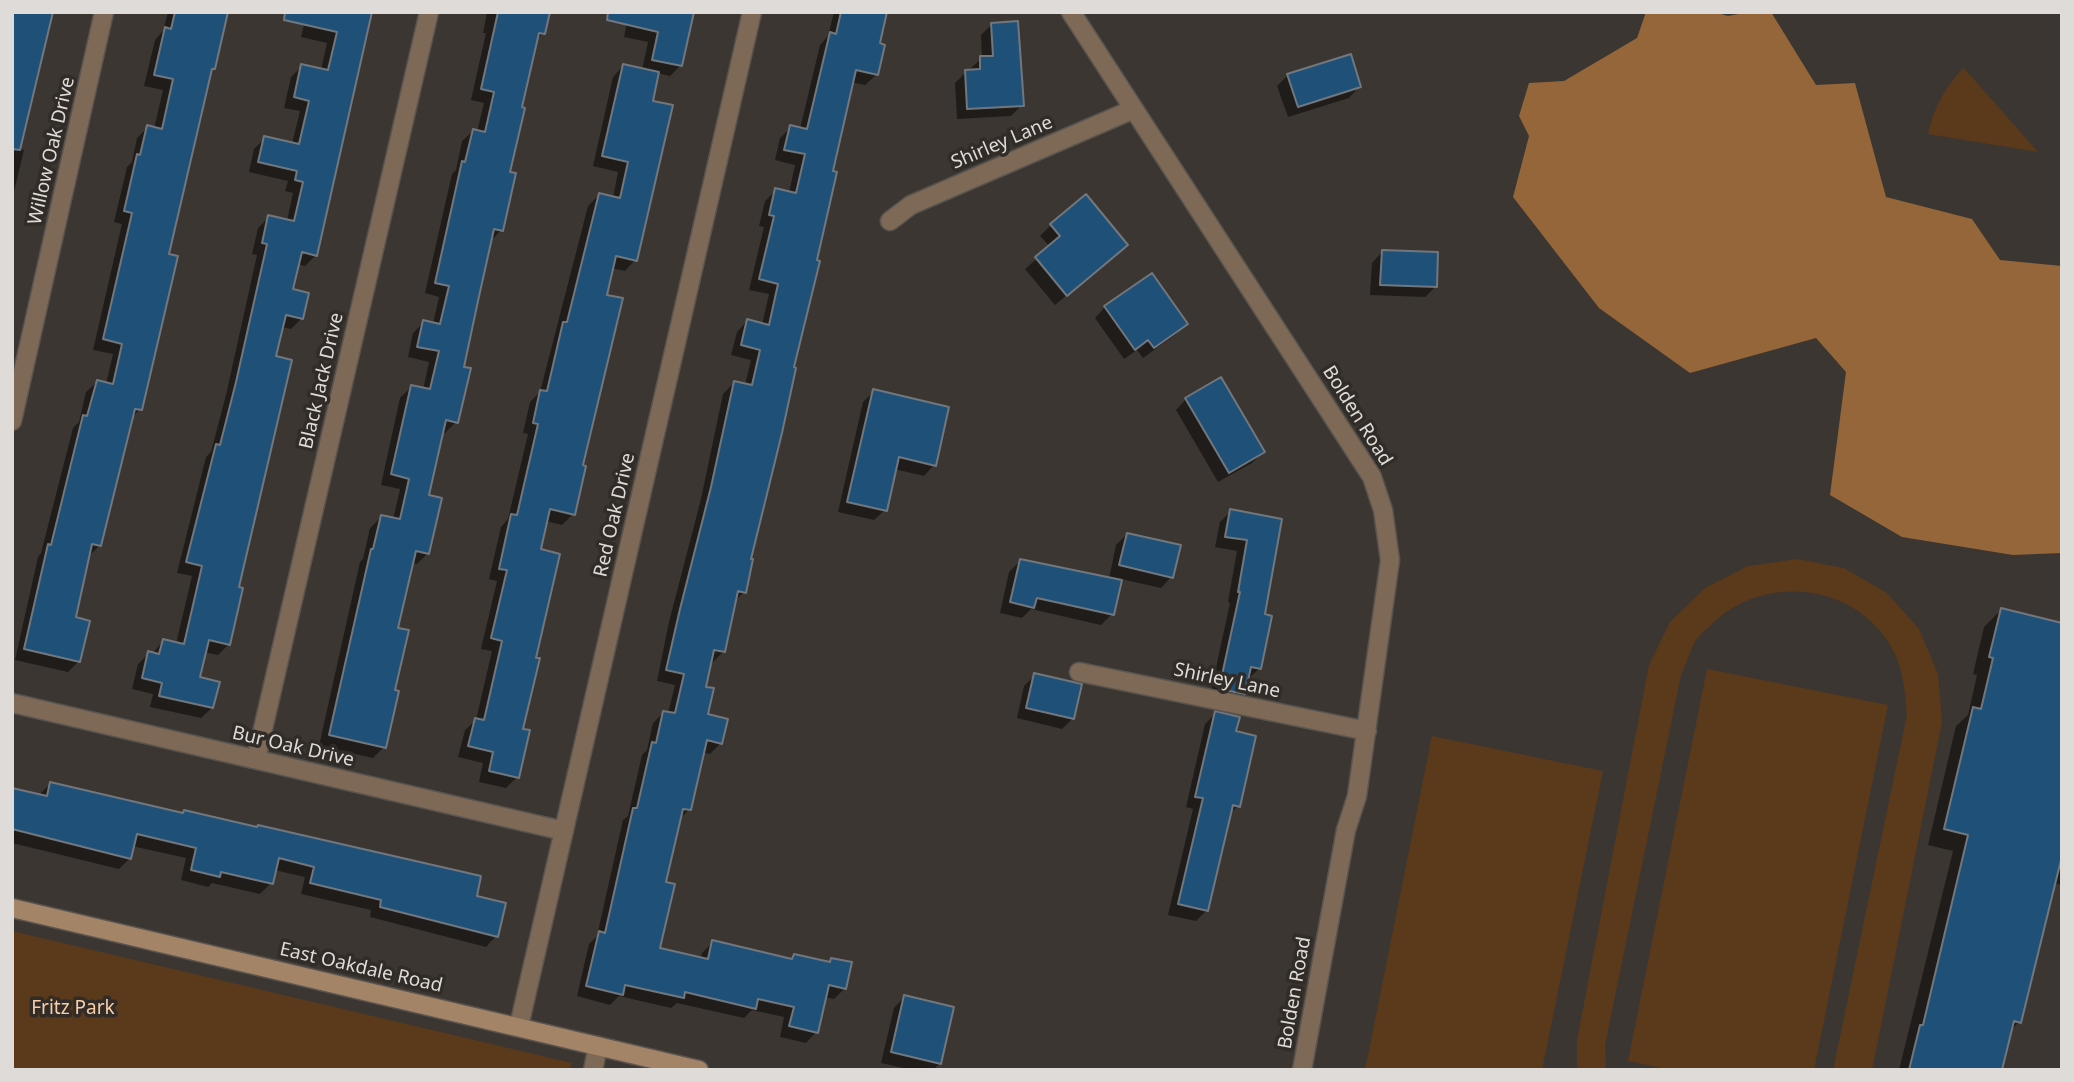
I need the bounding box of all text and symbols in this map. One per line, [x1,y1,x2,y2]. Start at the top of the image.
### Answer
street label: Willow Oak Drive [24,75,80,227]
street label: Shirley Lane [948,111,1056,175]
street label: Black Jack Drive [295,311,349,451]
street label: Bolden Road [1317,362,1397,470]
street label: Red Oak Drive [590,451,640,579]
street label: Shirley Lane [1172,659,1282,703]
street label: Bur Oak Drive [230,722,356,772]
street label: Bolden Road [1274,935,1316,1051]
street label: East Oakdale Road [277,938,445,998]
park label: Fritz Park [31,998,115,1020]

